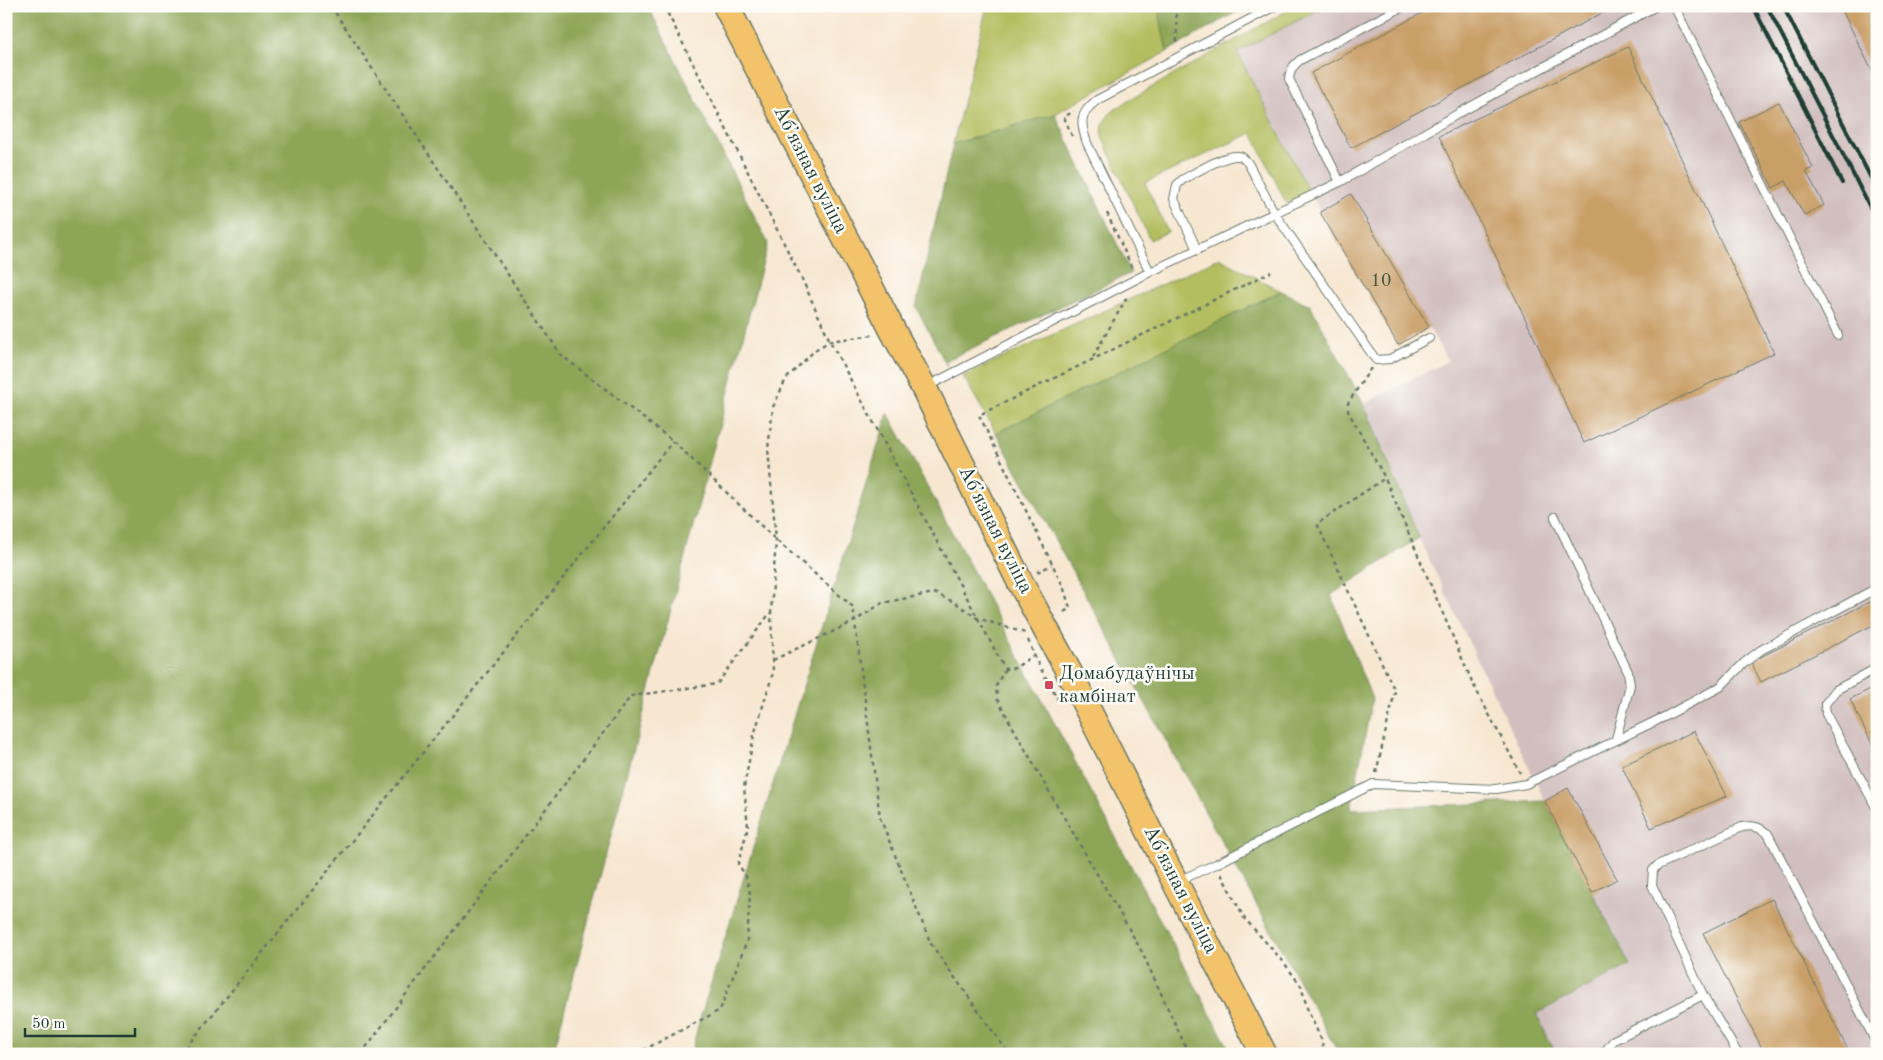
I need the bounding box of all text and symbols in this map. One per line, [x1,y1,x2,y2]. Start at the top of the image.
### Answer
street label: Абʼязная вуліца [769,103,851,237]
house number: 10 [1371,272,1391,290]
street label: Абʼязная вуліца [954,463,1036,597]
place label: Домабудаўнічы камбінат [1059,664,1195,707]
marker: Домабудаўнічы камбінат [1043,679,1055,691]
street label: Абʼязная вуліца [1139,823,1221,957]
scale bar [25,1005,135,1037]
text: 50 m [32,1017,66,1032]

